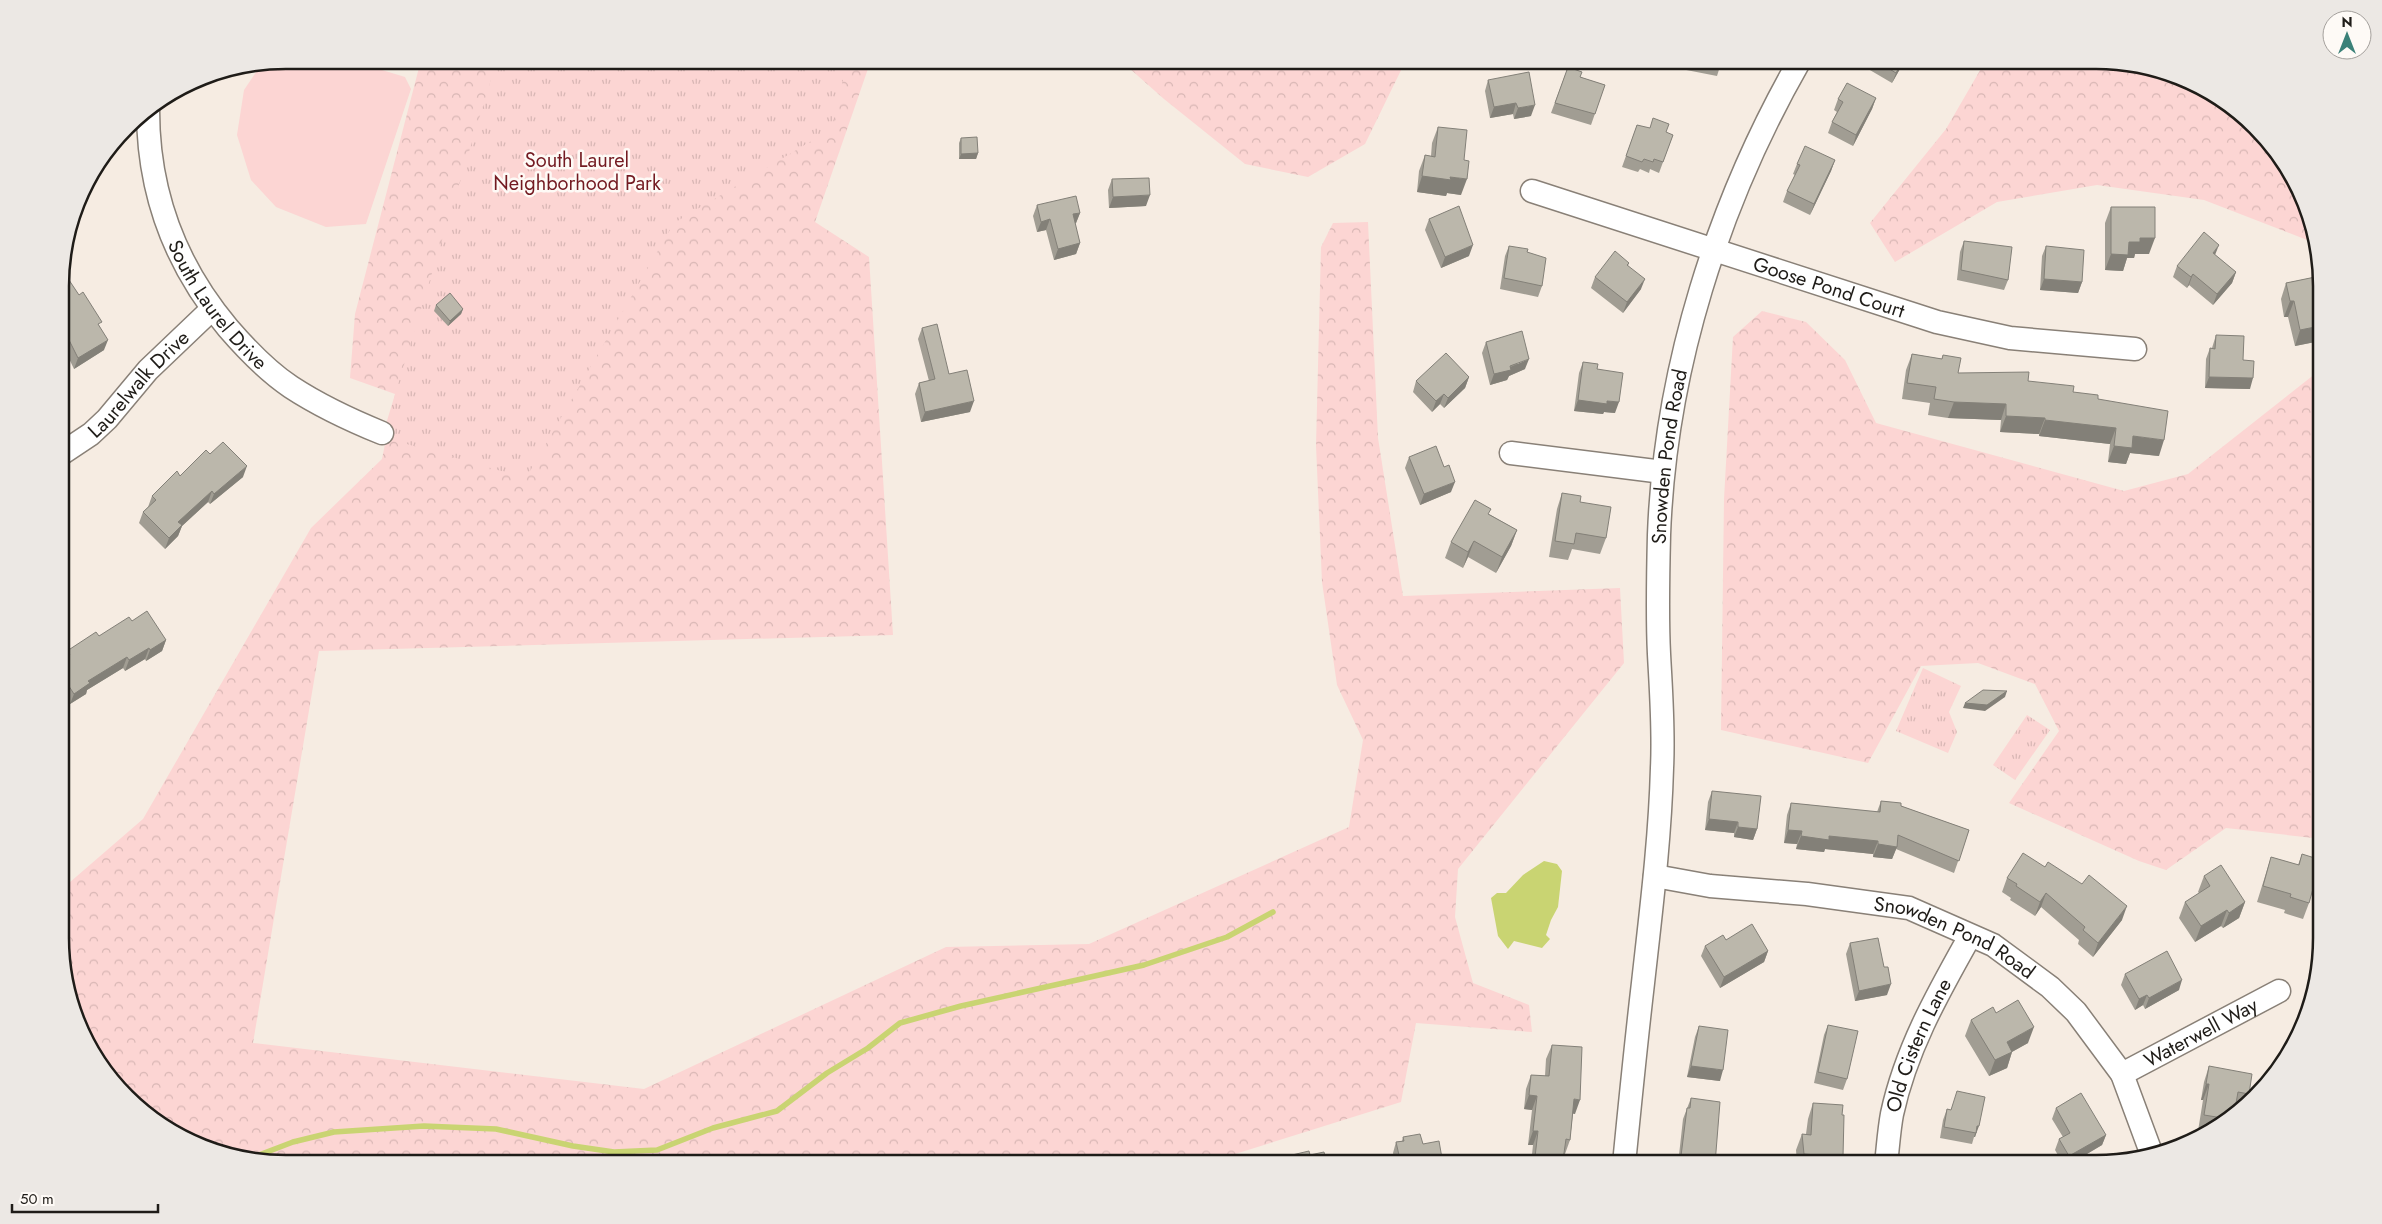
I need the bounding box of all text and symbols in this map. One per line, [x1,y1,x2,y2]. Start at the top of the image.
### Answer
north arrow [2322,10,2372,60]
text: N [2341,12,2353,32]
park label: South Laurel Neighborhood Park [493,146,661,198]
street label: South Laurel Drive [160,235,274,377]
street label: Goose Pond Court [1749,249,1908,326]
street label: Laurelwalk Drive [81,324,196,445]
street label: Snowden Pond Road [1645,367,1695,545]
street label: Snowden Pond Road [1872,889,2041,986]
street label: Old Cistern Lane [1879,973,1959,1115]
street label: Waterwell Way [2139,991,2263,1075]
scale bar [12,1182,159,1214]
text: 50 m [20,1188,54,1210]

